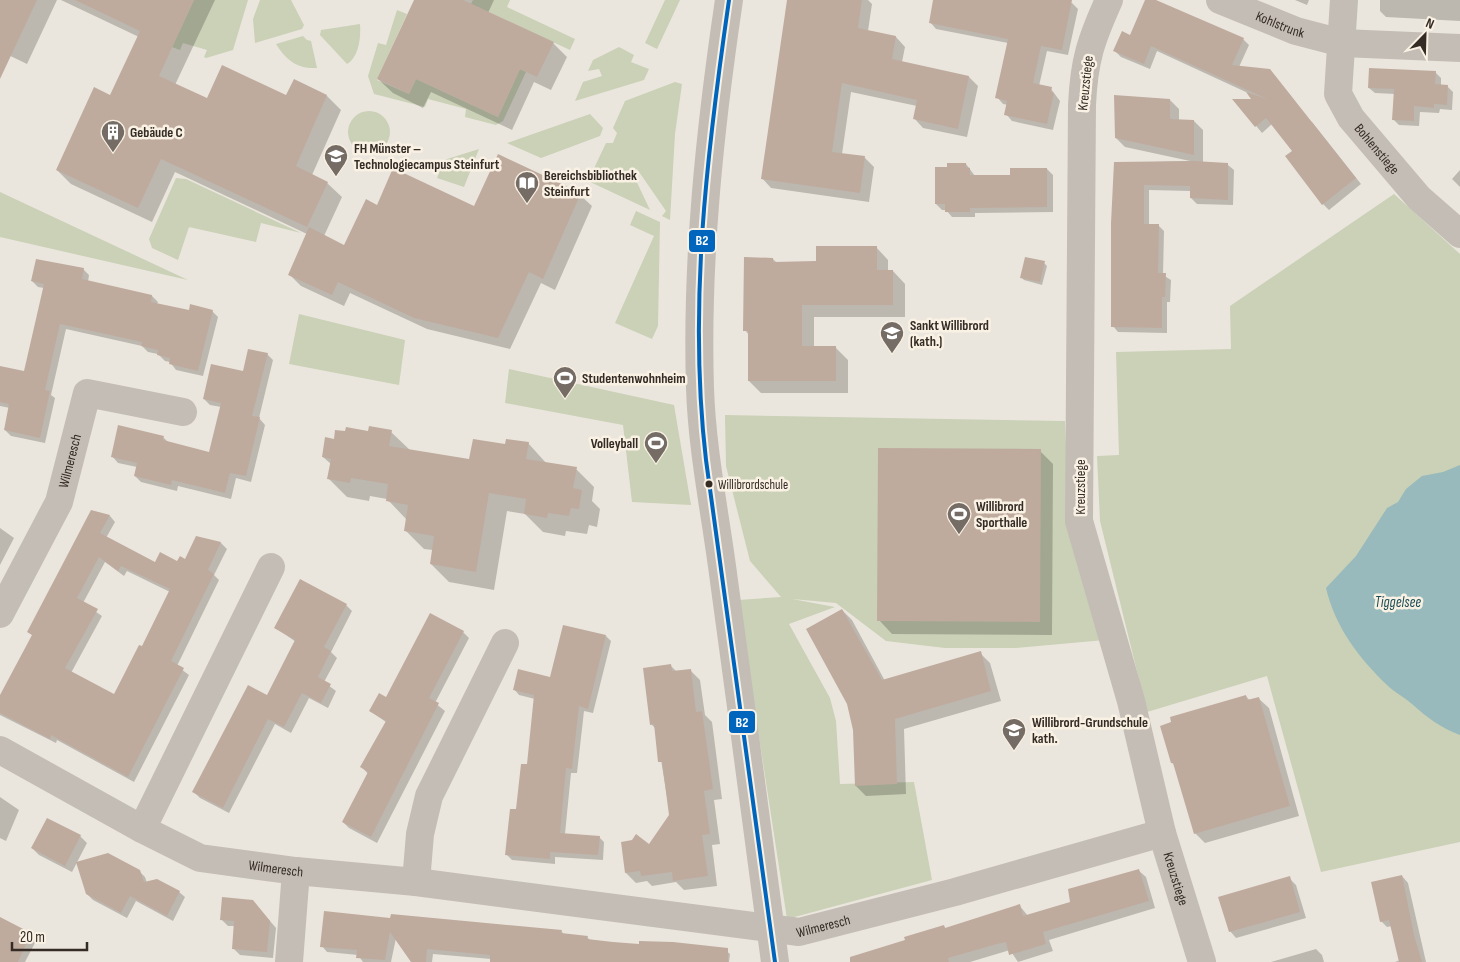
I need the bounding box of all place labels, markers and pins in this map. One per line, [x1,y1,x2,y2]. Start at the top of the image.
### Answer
building icon: Gebäude C [100,119,126,153]
place label: Gebäude C [130,124,183,141]
place label: FH Münster – Technologiecampus Steinfurt [354,140,500,173]
school or university icon: FH Münster – Technologiecampus Steinfurt [323,143,349,177]
place label: Bereichsbibliothek Steinfurt [544,167,637,200]
library icon: Bereichsbibliothek Steinfurt [514,170,540,204]
place label: Sankt Willibrord (kath.) [910,317,989,350]
school or university icon: Sankt Willibrord (kath.) [879,320,905,354]
sports icon: Studentenwohnheim [552,365,578,399]
place label: Studentenwohnheim [582,370,685,387]
sports icon: Volleyball [643,430,669,464]
place label: Volleyball [591,435,638,452]
place label: Willibrordschule [718,477,788,493]
marker: Willibrordschule [704,479,714,489]
place label: Willibrord Sporthalle [976,498,1027,531]
sports icon: Willibrord Sporthalle [946,501,972,535]
place label: Willibrord-Grundschule kath. [1032,714,1148,747]
school or university icon: Willibrord-Grundschule kath. [1001,717,1027,751]

